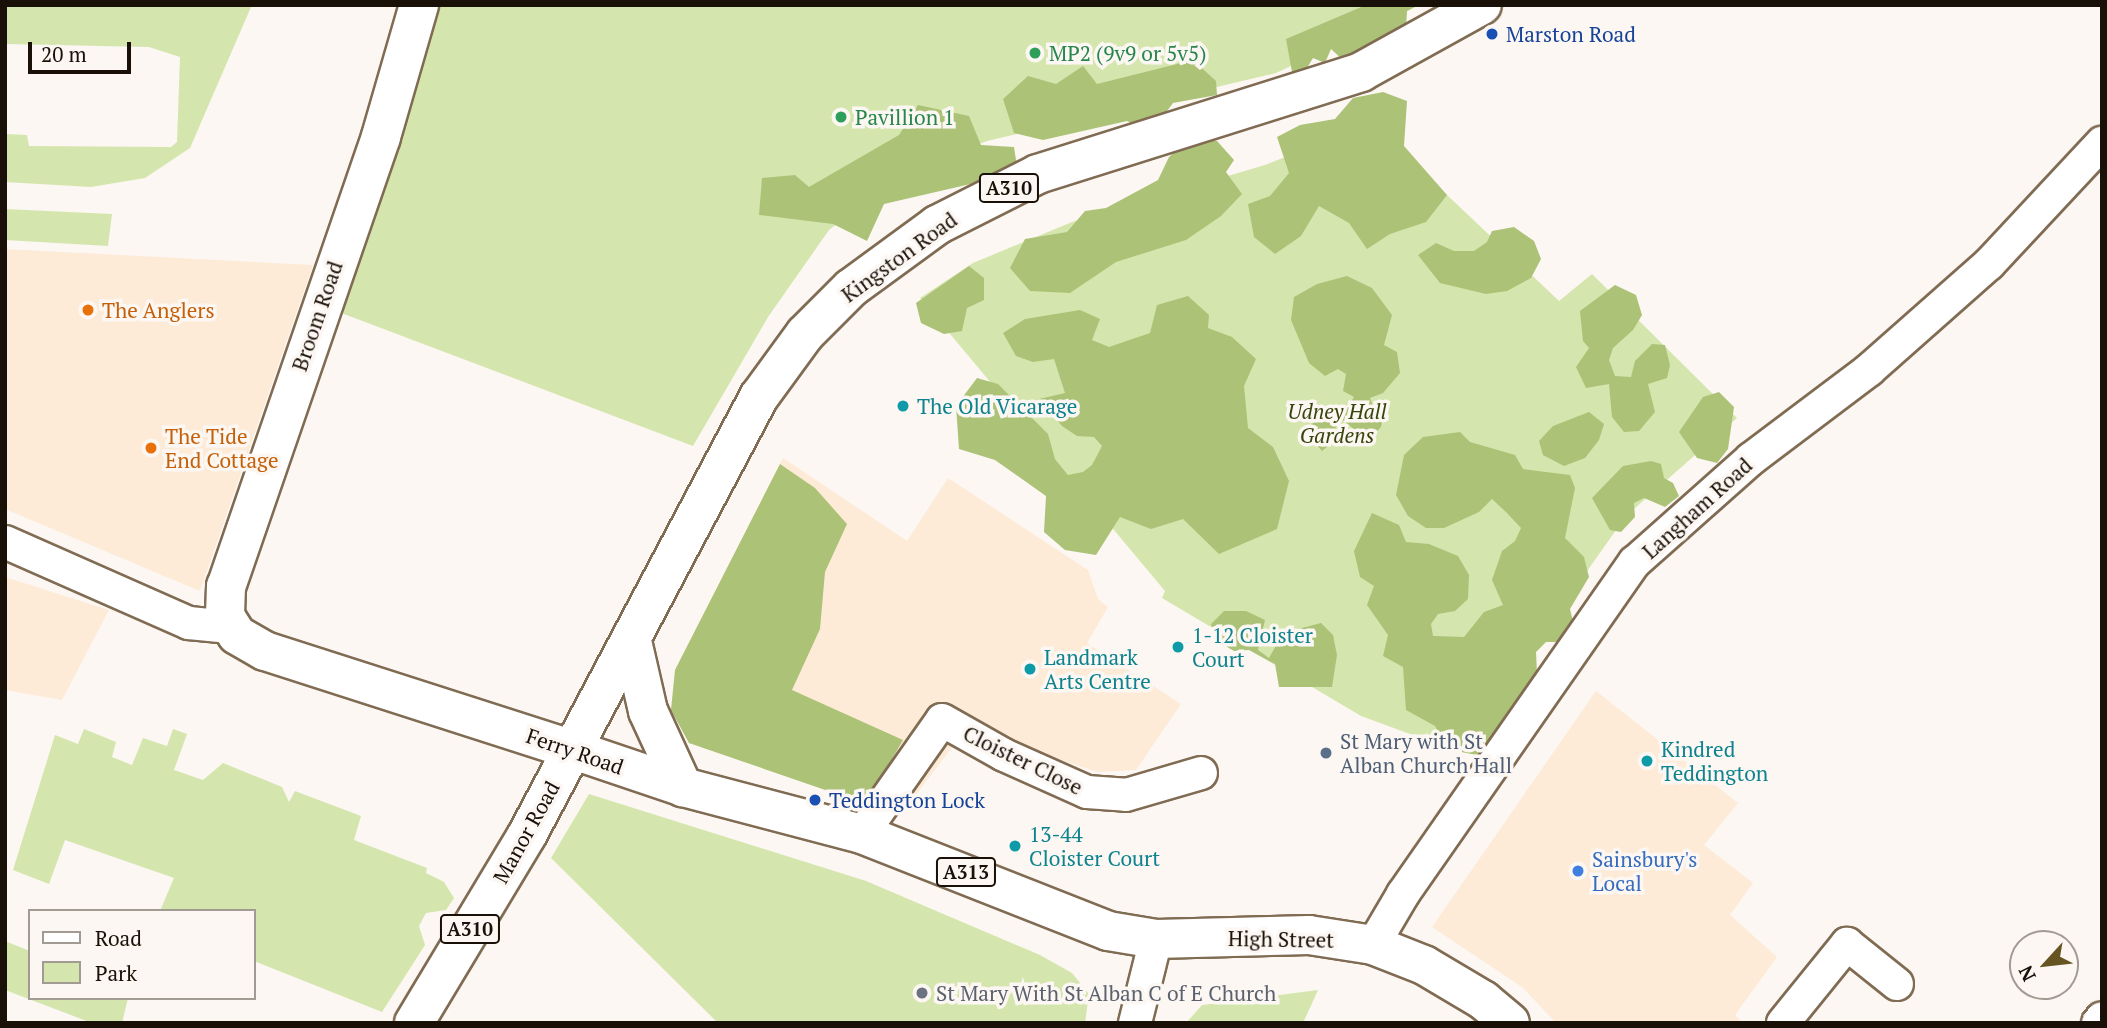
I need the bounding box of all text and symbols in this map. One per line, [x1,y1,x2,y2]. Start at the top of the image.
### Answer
place label: Marston Road [1506,21,1636,47]
marker: Marston Road [1484,26,1500,42]
scale bar [32,28,135,72]
text: 20 m [41,40,87,68]
place label: MP2 (9v9 or 5v5) [1049,40,1206,66]
marker: MP2 (9v9 or 5v5) [1027,45,1043,61]
place label: Pavillion 1 [855,104,954,130]
marker: Pavillion 1 [833,109,849,125]
road number: A310 [978,172,1040,204]
street label: Kingston Road [836,207,962,307]
street label: Broom Road [286,258,348,374]
place label: The Anglers [102,297,215,323]
marker: The Anglers [80,302,96,318]
place label: The Old Vicarage [917,393,1078,419]
marker: The Old Vicarage [895,398,911,414]
park label: Udney Hall Gardens [1288,398,1386,448]
place label: The Tide End Cottage [165,423,279,473]
marker: The Tide End Cottage [143,440,159,456]
street label: Langham Road [1637,452,1757,564]
place label: 1-12 Cloister Court [1192,622,1313,672]
marker: 1-12 Cloister Court [1170,639,1186,655]
place label: Landmark Arts Centre [1044,644,1151,694]
marker: Landmark Arts Centre [1022,661,1038,677]
street label: Cloister Close [959,720,1087,800]
street label: Ferry Road [523,723,627,779]
place label: St Mary with St Alban Church Hall [1340,728,1512,778]
place label: Kindred Teddington [1661,736,1768,786]
marker: St Mary with St Alban Church Hall [1318,745,1334,761]
marker: Kindred Teddington [1639,753,1655,769]
street label: Manor Road [488,777,564,887]
place label: Teddington Lock [829,787,985,813]
marker: Teddington Lock [807,792,823,808]
place label: 13-44 Cloister Court [1029,821,1160,871]
marker: 13-44 Cloister Court [1007,838,1023,854]
place label: Sainsbury's Local [1592,846,1697,896]
road number: A313 [934,856,998,888]
marker: Sainsbury's Local [1570,863,1586,879]
legend [28,909,256,1000]
road number: A310 [438,914,502,945]
text: Road [95,924,142,952]
street label: High Street [1228,925,1334,953]
north arrow [2009,930,2079,1000]
text: Park [95,959,137,987]
text: N [2012,962,2041,986]
place label: St Mary With St Alban C of E Church [936,980,1277,1006]
marker: St Mary With St Alban C of E Church [914,985,930,1001]

